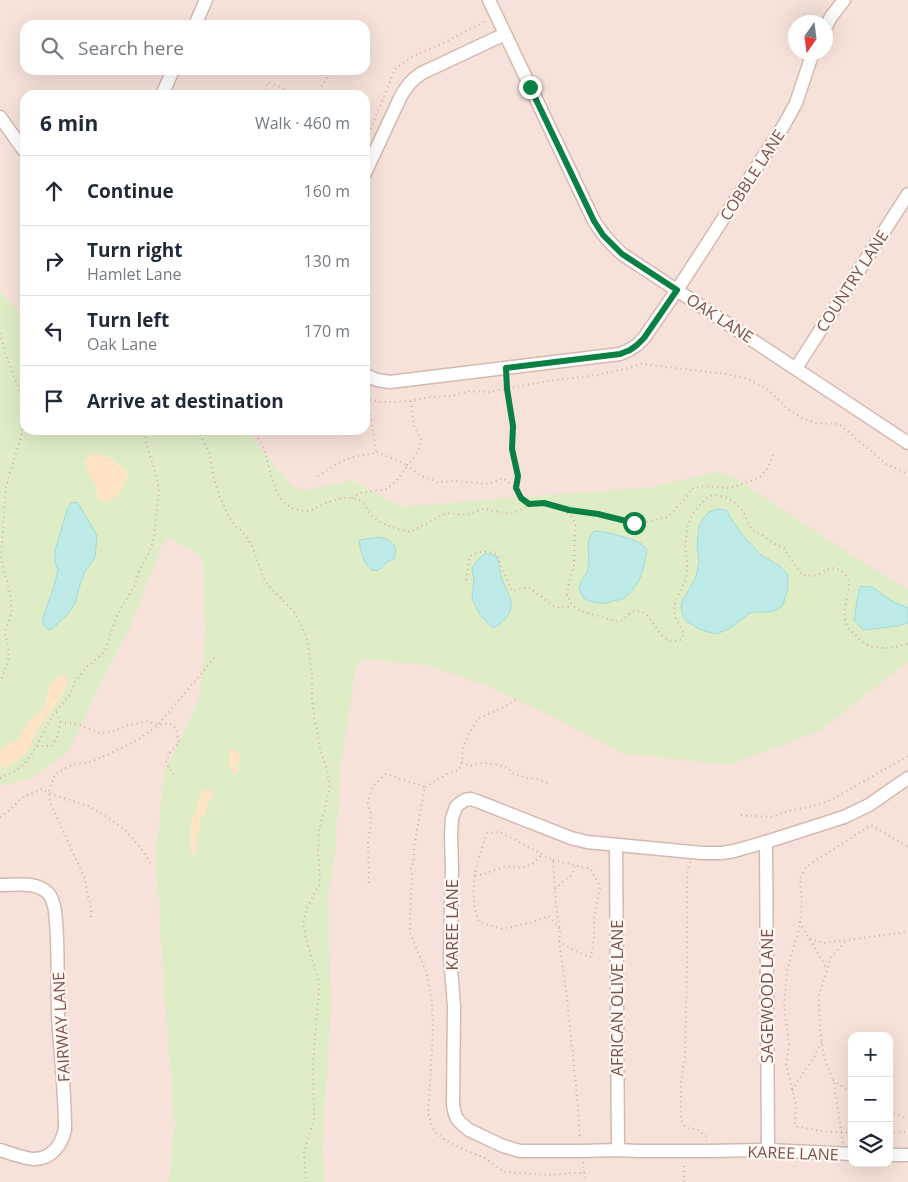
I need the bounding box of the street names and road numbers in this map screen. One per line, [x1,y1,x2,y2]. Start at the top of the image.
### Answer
street label: COBBLE LANE [714,125,790,225]
street label: COUNTRY LANE [811,226,893,336]
street label: OAK LANE [682,288,758,348]
street label: KAREE LANE [441,879,463,971]
street label: AFRICAN OLIVE LANE [606,920,628,1076]
street label: SAGEWOOD LANE [756,929,778,1063]
street label: FAIRWAY LANE [47,971,75,1083]
street label: KAREE LANE [747,1140,839,1166]

